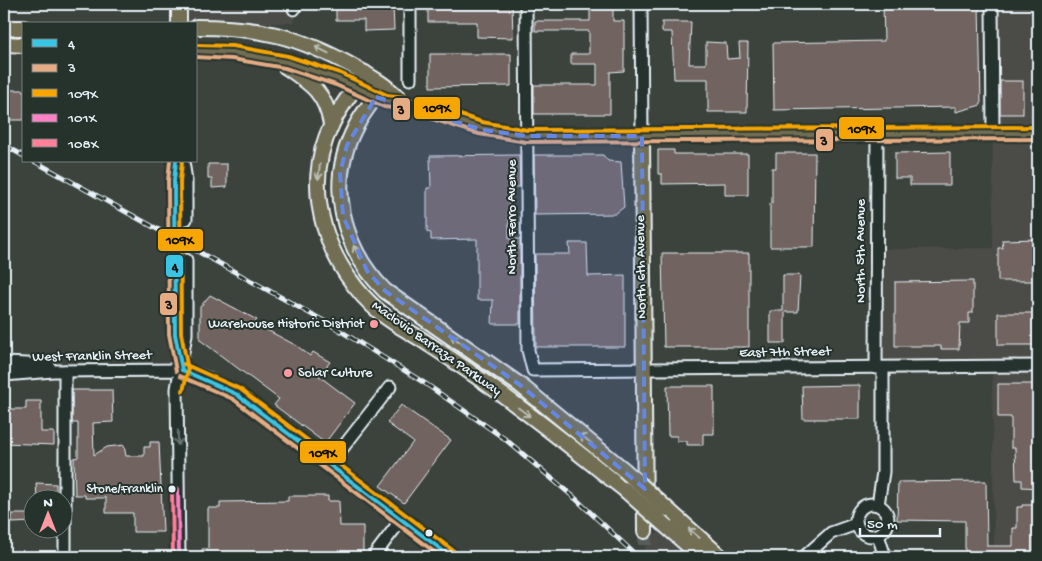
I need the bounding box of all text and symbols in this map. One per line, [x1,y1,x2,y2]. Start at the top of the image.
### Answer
legend [22,22,198,162]
text: 4 [68,36,75,54]
one-way arrow [315,45,330,54]
text: 3 [67,60,76,78]
text: 109X [67,86,99,104]
line badge: 109X [413,96,461,120]
line badge: 3 [392,97,411,121]
text: 109X [422,101,453,118]
text: 3 [396,103,405,120]
text: 101X [67,110,98,128]
line badge: 109X [838,116,885,140]
text: 109X [847,122,878,139]
line badge: 3 [815,128,834,152]
text: 3 [819,134,828,151]
text: 108X [67,136,100,154]
street label: North Ferro Avenue [504,159,521,274]
one-way arrow [314,163,324,179]
street label: North 5th Avenue [853,198,870,303]
street label: North 6th Avenue [633,214,651,319]
line badge: 109X [157,228,204,252]
text: 109X [165,233,196,250]
one-way arrow [352,244,362,259]
line badge: 4 [165,254,184,278]
text: 4 [171,260,179,277]
line badge: 3 [159,292,178,316]
text: 3 [164,298,173,315]
street label: Maclovio Barraza Parkway [368,298,504,400]
place label: Warehouse Historic District [208,316,365,333]
marker: Warehouse Historic District [368,318,380,330]
one-way arrow [450,335,464,345]
street label: East 7th Street [739,344,832,362]
street label: West Franklin Street [32,347,153,367]
place label: Solar Culture [298,365,373,382]
marker: Solar Culture [282,367,294,379]
one-way arrow [517,406,530,417]
one-way arrow [173,430,182,446]
one-way arrow [580,434,593,445]
line badge: 109X [299,440,347,464]
text: 109X [308,446,339,463]
place label: Stone/Franklin [87,482,164,497]
marker: Stone/Franklin [167,484,177,494]
north arrow [22,488,72,538]
text: N [43,495,53,512]
scale bar [860,506,940,538]
text: 50 m [867,516,898,534]
one-way arrow [688,527,701,539]
unlabelled marker [424,528,434,538]

